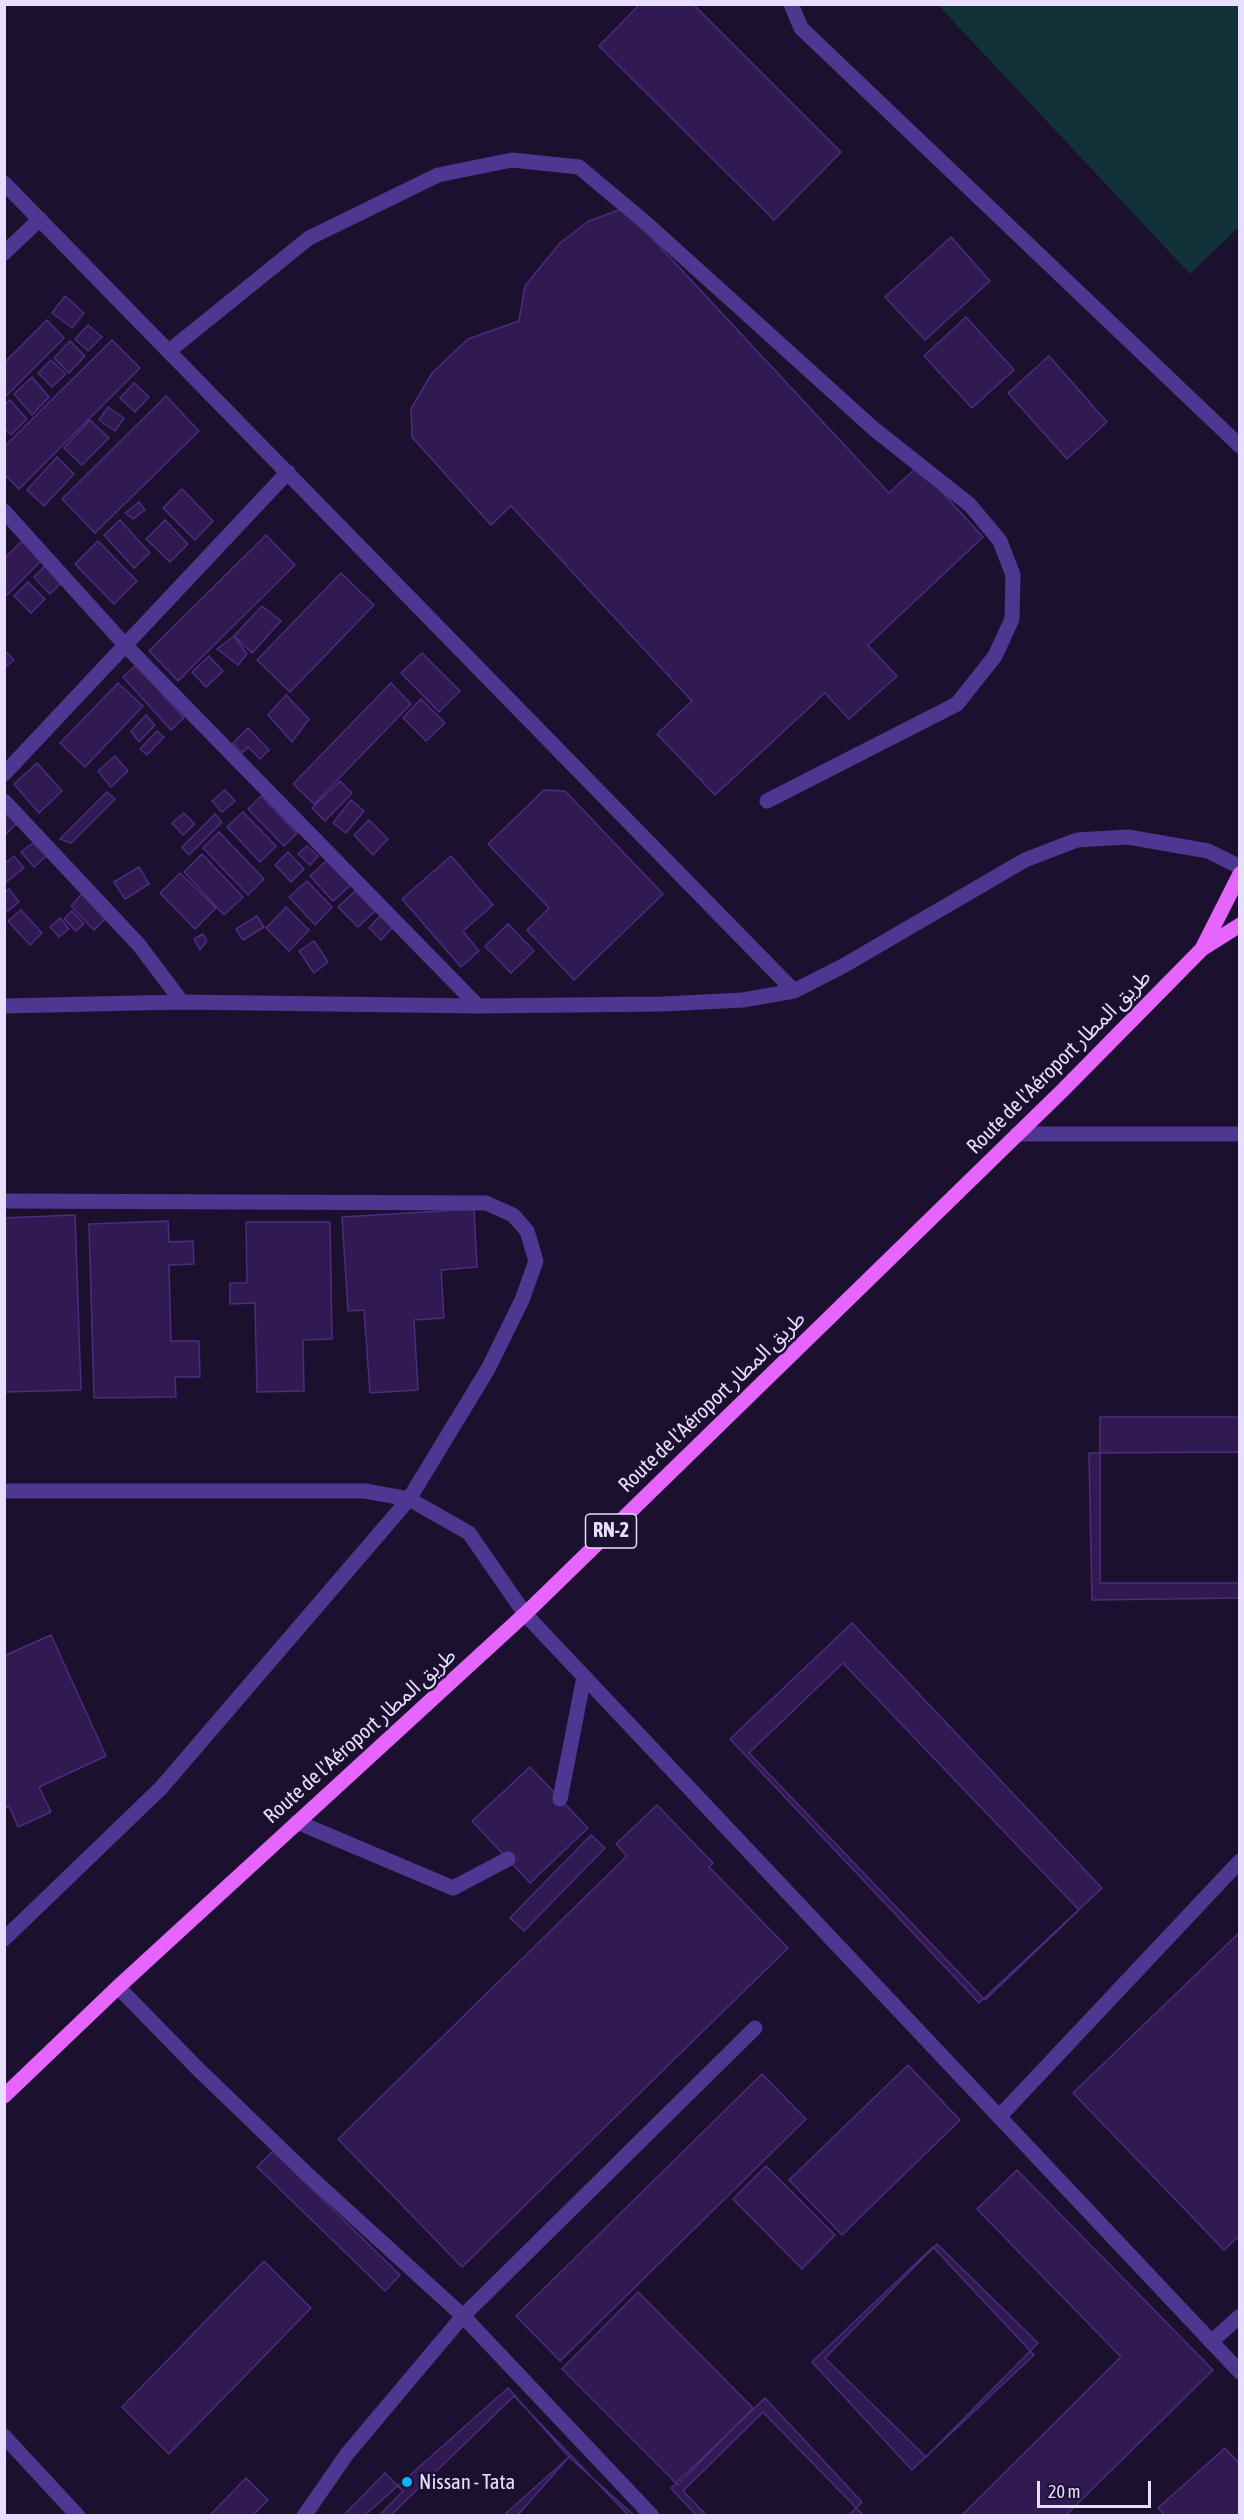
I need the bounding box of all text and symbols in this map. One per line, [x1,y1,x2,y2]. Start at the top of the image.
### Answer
street label: Route de l'Aéroport طريق المطار [962,965,1156,1159]
street label: Route de l'Aéroport طريق المطار [613,1306,811,1498]
road number: RN-2 [586,1514,636,1548]
street label: Route de l'Aéroport طريق المطار [259,1643,461,1829]
place label: Nissan - Tata [419,2469,515,2495]
scale bar [1040,2469,1154,2507]
marker: Nissan - Tata [400,2475,414,2489]
text: 20 m [1048,2481,1080,2502]

